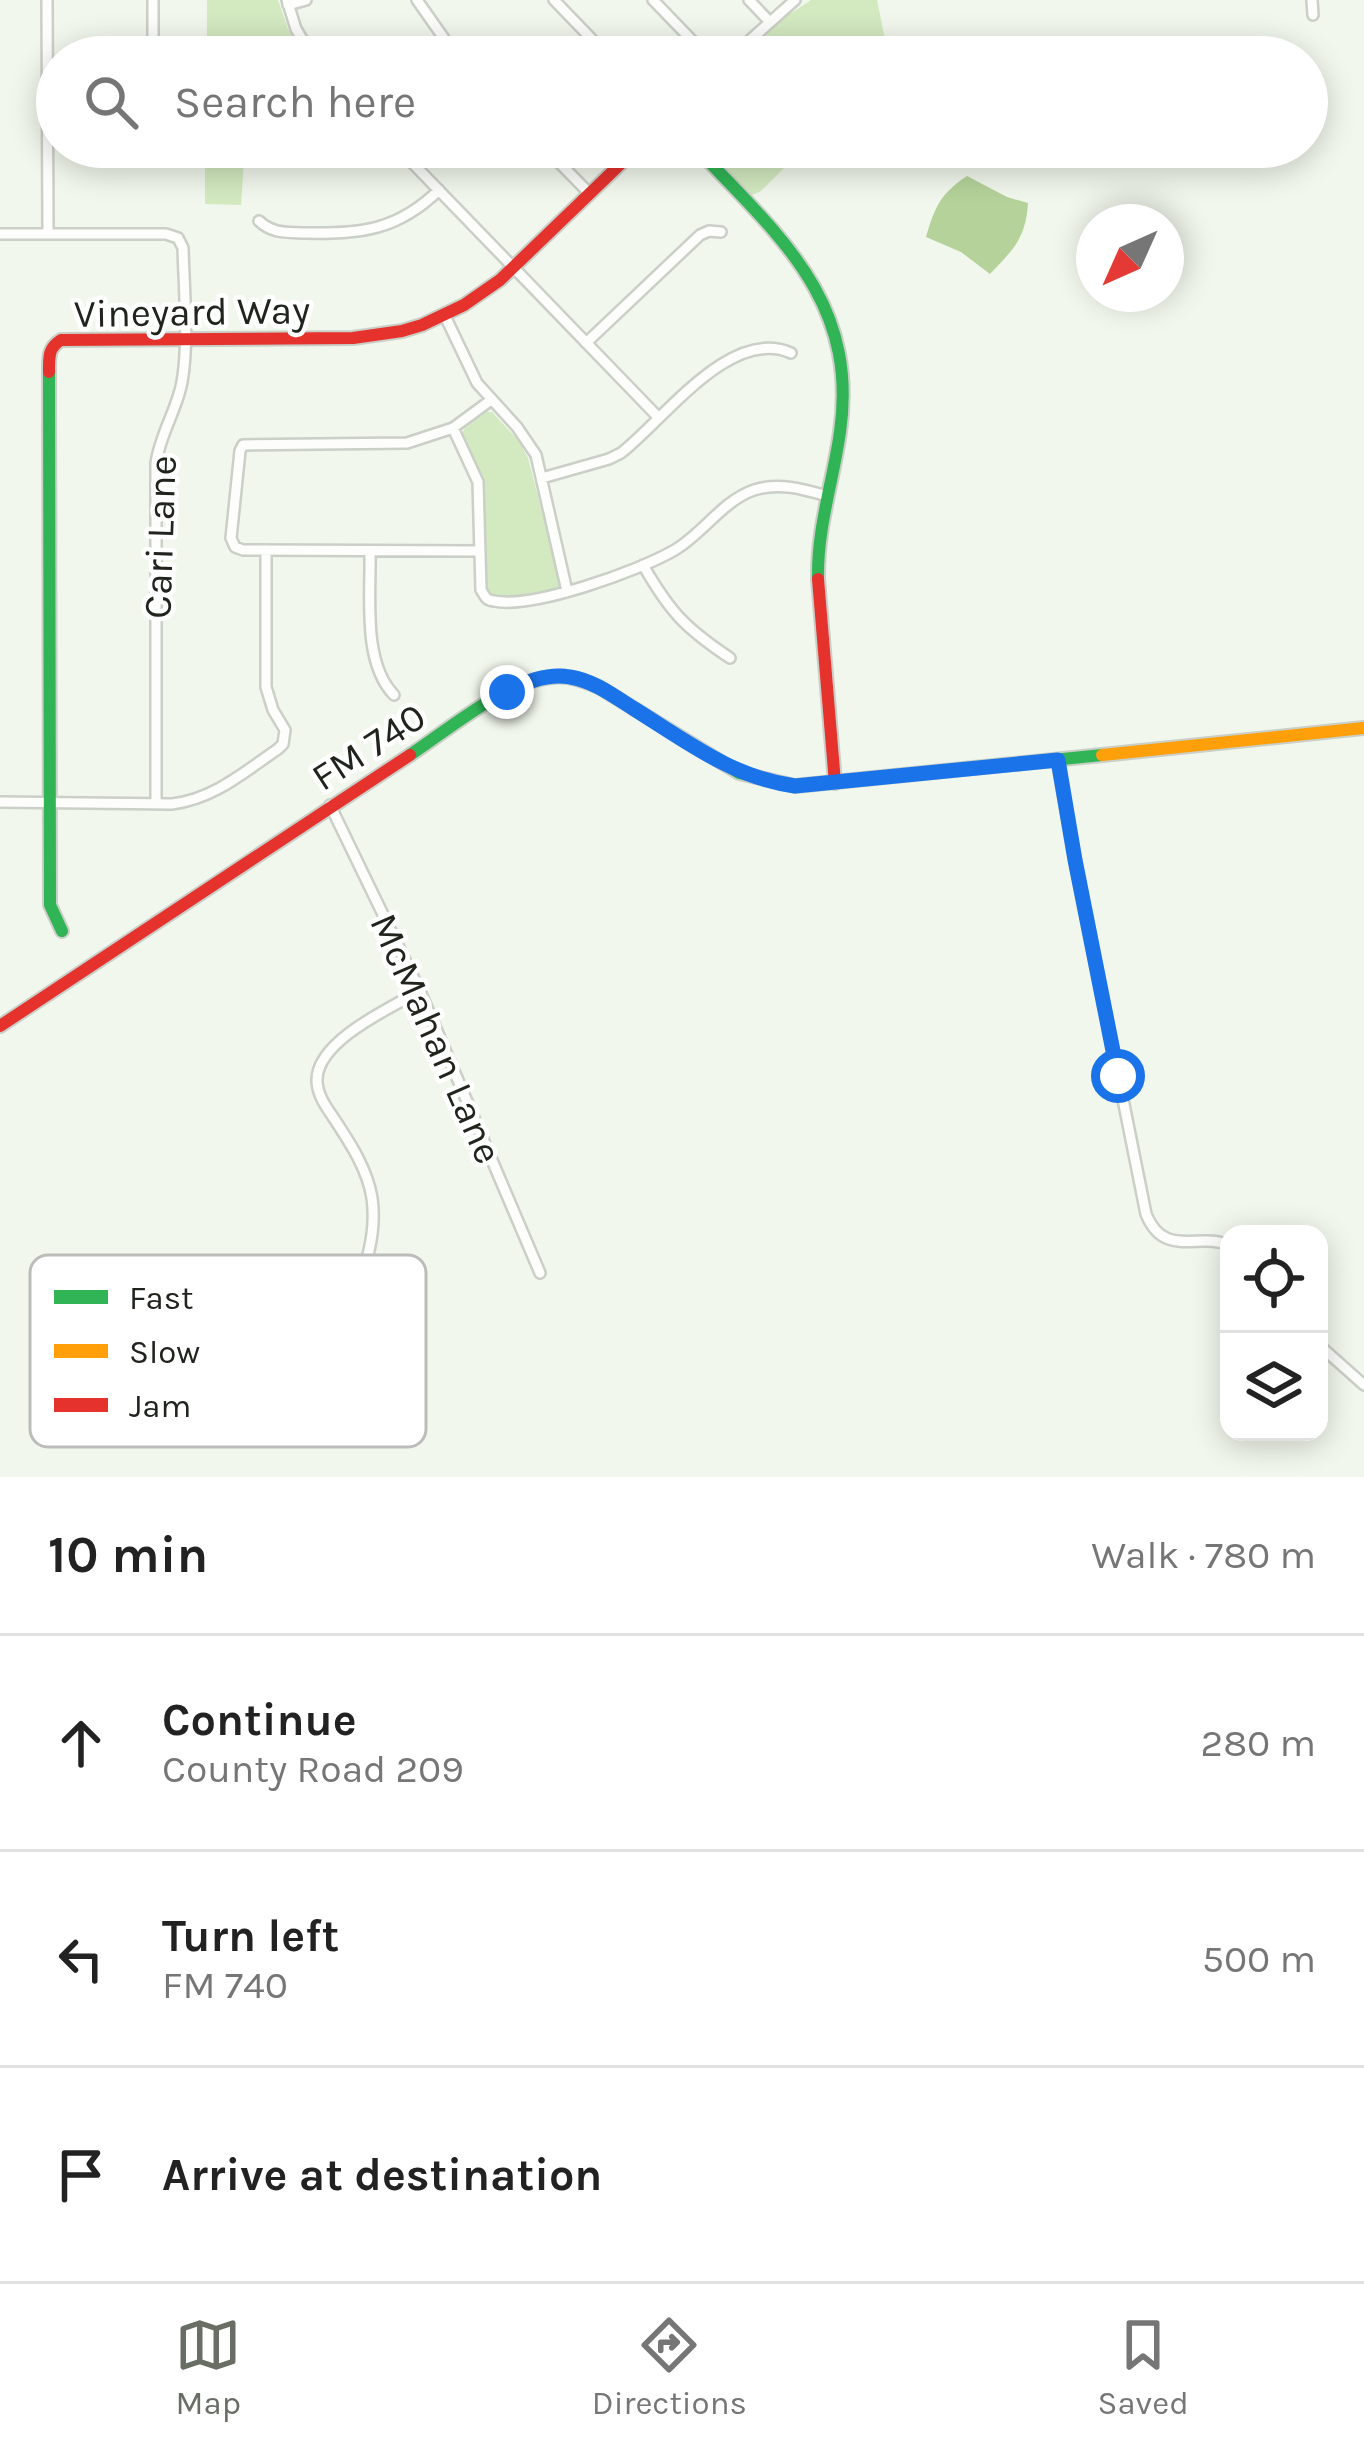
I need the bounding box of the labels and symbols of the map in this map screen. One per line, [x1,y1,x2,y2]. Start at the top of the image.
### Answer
north arrow [1076,204,1184,312]
street label: Vineyard Way [73,287,311,337]
street label: Cari Lane [134,454,186,620]
route end [480,665,534,719]
street label: FM 740 [303,693,434,800]
street label: McMahan Lane [360,906,512,1171]
route start [1091,1049,1145,1103]
legend [30,1255,426,1447]
text: Fast [129,1279,193,1317]
text: Slow [129,1333,200,1371]
text: Jam [129,1387,191,1425]

